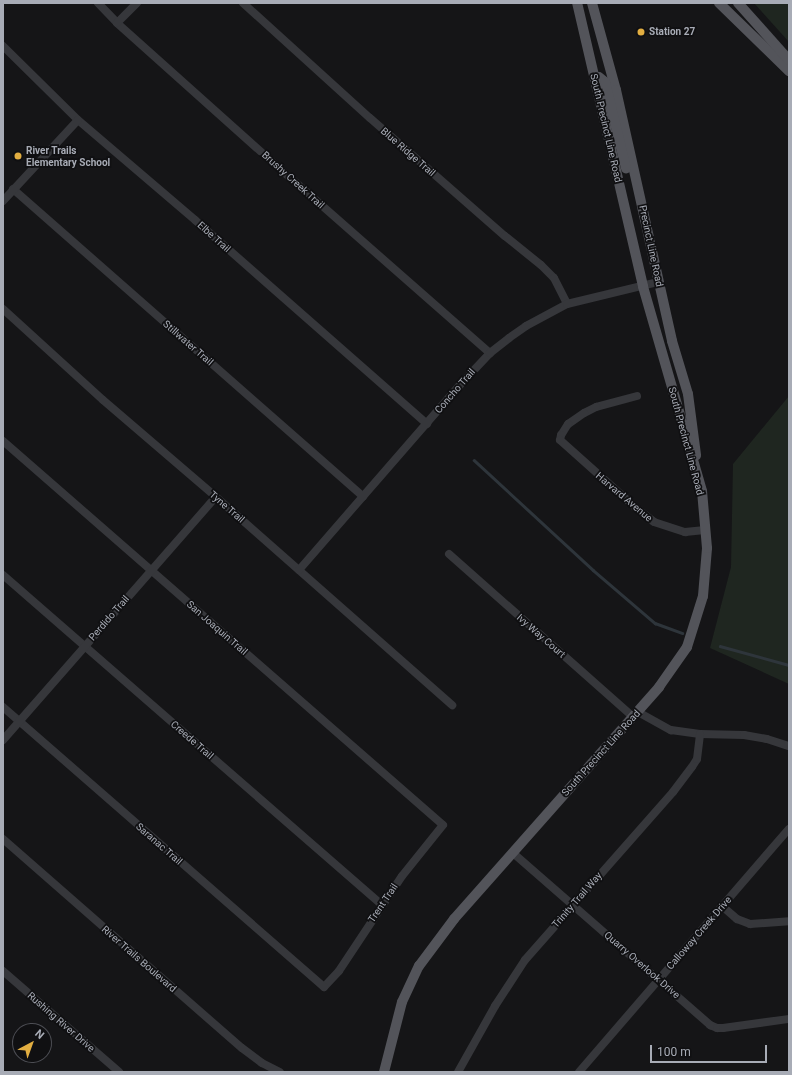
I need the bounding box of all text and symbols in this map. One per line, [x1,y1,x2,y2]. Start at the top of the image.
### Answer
place label: Station 27 [649,26,695,38]
marker: Station 27 [636,27,646,37]
street label: South Precinct Line Road [588,72,624,184]
street label: Blue Ridge Trail [378,125,438,179]
place label: River Trails Elementary School [26,144,110,168]
street label: Brushy Creek Trail [259,149,327,211]
marker: River Trails Elementary School [13,151,23,161]
street label: Precinct Line Road [636,204,666,288]
street label: Elbe Trail [195,219,233,255]
street label: Stillwater Trail [160,318,216,368]
street label: Concho Trail [432,366,478,416]
street label: South Precinct Line Road [666,386,706,496]
street label: Harvard Avenue [593,470,655,524]
street label: Tyne Trail [207,488,247,526]
street label: Perdido Trail [86,593,132,643]
street label: San Joaquin Trail [184,598,250,658]
street label: Ivy Way Court [514,612,568,660]
street label: South Precinct Line Road [559,708,643,798]
street label: Creede Trail [168,718,216,762]
street label: Saranac Trail [133,821,185,867]
street label: Trinity Trail Way [549,870,605,930]
street label: Trent Trail [366,881,400,925]
street label: Calloway Creek Drive [664,894,734,972]
street label: River Trails Boulevard [99,923,179,995]
street label: Quarry Overlook Drive [602,929,682,1001]
street label: Rushing River Drive [25,989,97,1055]
north arrow [12,1023,52,1063]
text: N [32,1027,47,1042]
scale bar [652,1037,769,1063]
text: 100 m [657,1045,691,1059]

